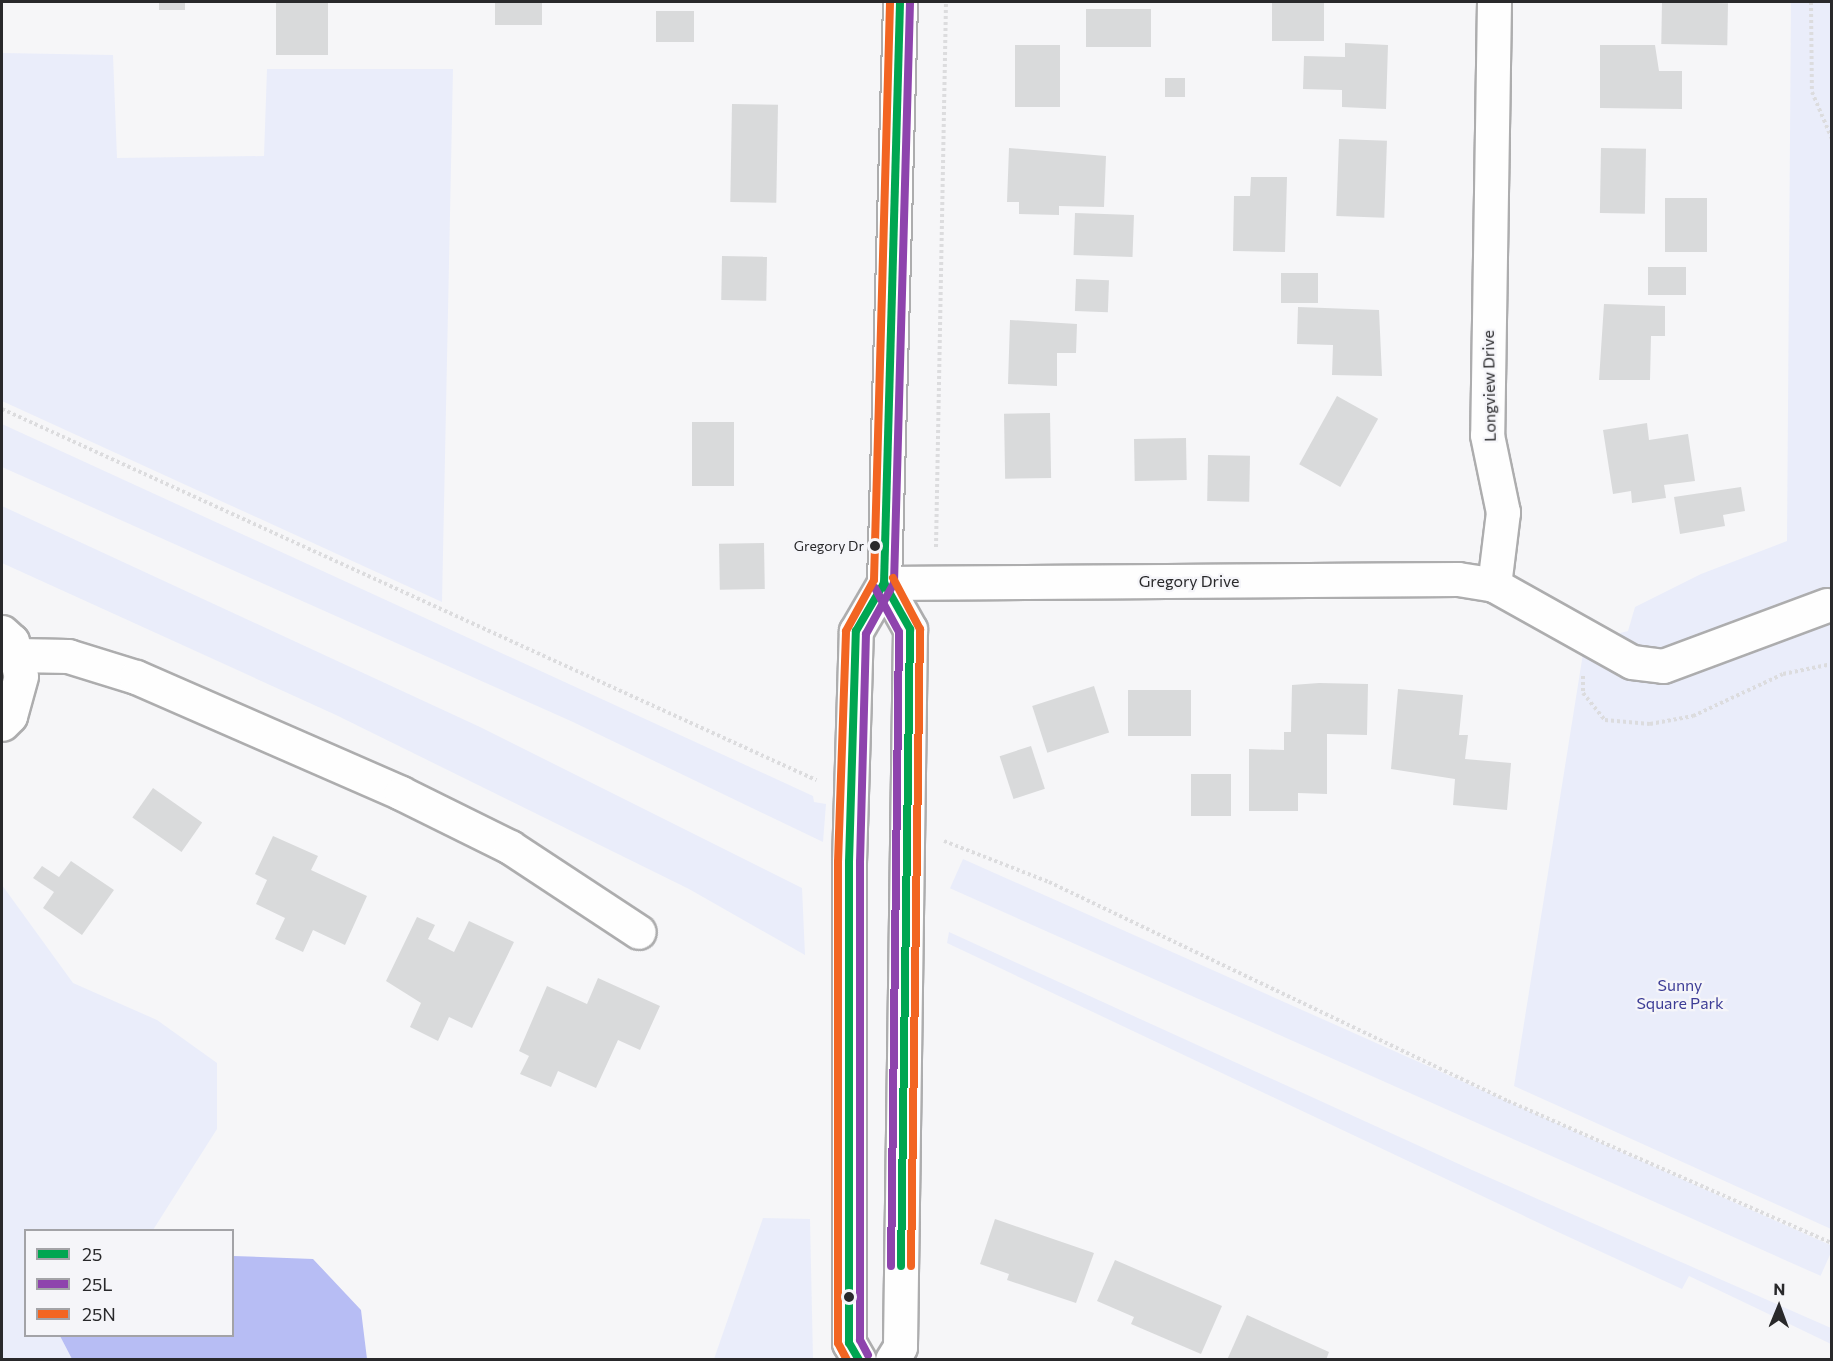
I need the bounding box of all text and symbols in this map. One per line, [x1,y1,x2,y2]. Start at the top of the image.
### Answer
street label: Longview Drive [1478,330,1500,442]
place label: Gregory Dr [794,538,864,554]
marker: Gregory Dr [869,540,881,552]
street label: Gregory Drive [1139,571,1239,591]
park label: Sunny Square Park [1636,975,1724,1013]
legend [24,1229,234,1337]
text: 25 [82,1243,102,1265]
text: 25L [82,1273,113,1295]
north arrow [1749,1277,1809,1337]
text: N [1773,1279,1785,1298]
unlabelled marker [843,1291,855,1303]
text: 25N [82,1303,116,1325]

